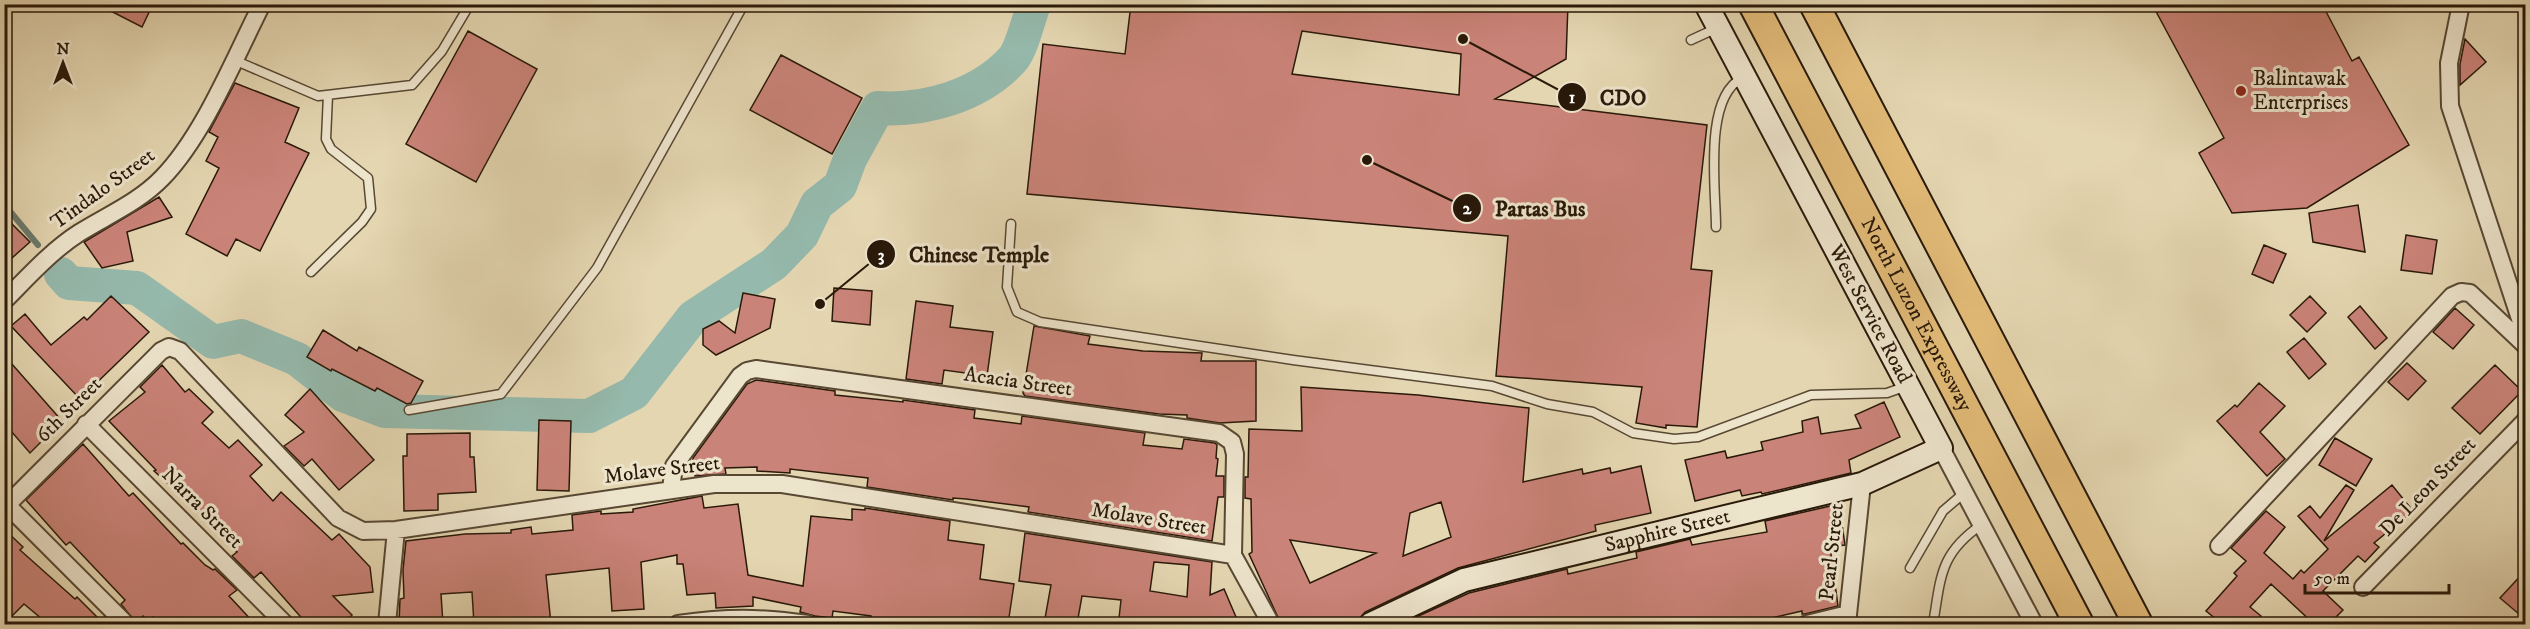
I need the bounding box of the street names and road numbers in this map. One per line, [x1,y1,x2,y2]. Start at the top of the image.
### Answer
street label: Tindalo Street [46,142,160,235]
street label: North Luzon Expressway [1855,213,1979,417]
street label: West Service Road [1822,239,1918,388]
street label: Acacia Street [962,362,1074,402]
street label: 6th Street [31,371,108,448]
street label: De Leon Street [2374,432,2482,542]
street label: Molave Street [603,450,722,490]
street label: Narra Street [156,462,248,554]
street label: Molave Street [1090,497,1209,541]
street label: Pearl Street [1814,502,1850,602]
street label: Sapphire Street [1602,503,1733,559]

